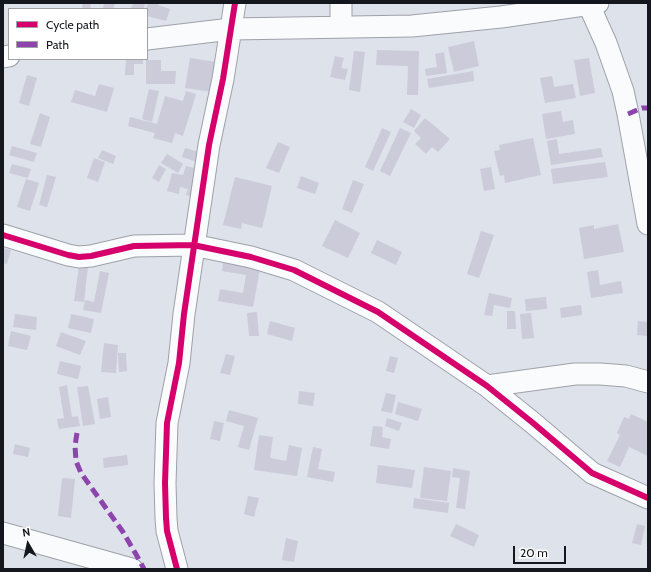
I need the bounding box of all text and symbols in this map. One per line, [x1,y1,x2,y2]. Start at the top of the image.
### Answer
legend [8,8,148,60]
text: Cycle path [46,17,99,32]
text: Path [46,37,69,52]
north arrow [8,524,48,564]
text: N [21,525,31,540]
scale bar [515,538,568,564]
text: 20 m [520,545,548,560]

